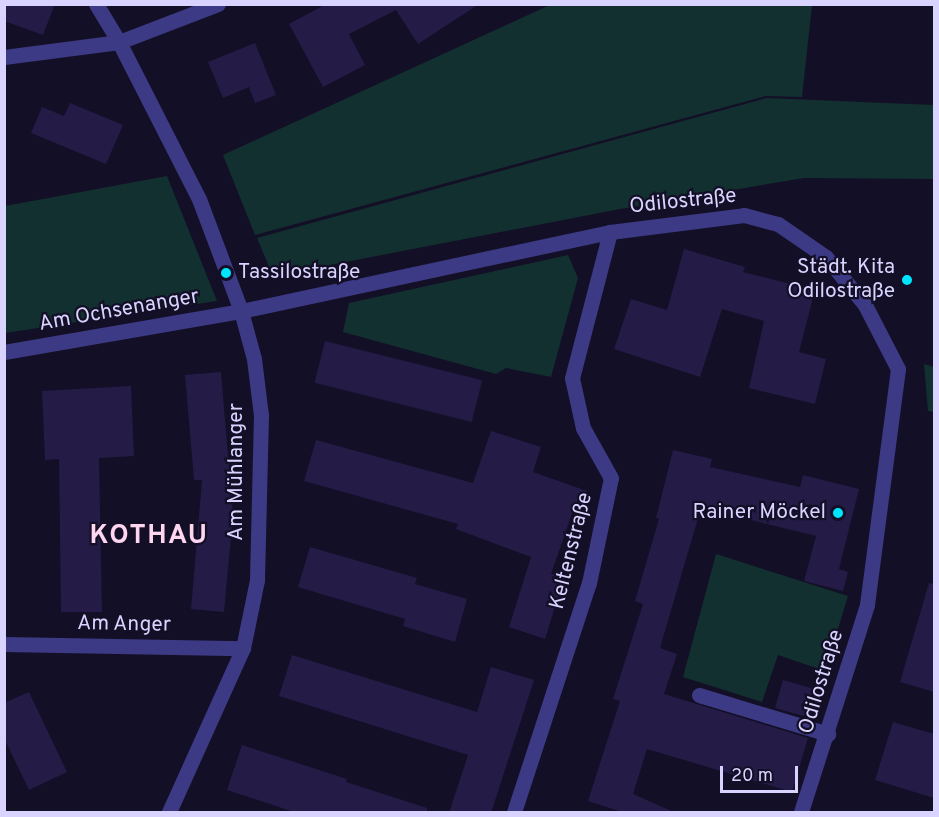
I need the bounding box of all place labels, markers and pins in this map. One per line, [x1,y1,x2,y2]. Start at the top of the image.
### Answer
place label: Städt. Kita Odilostraße [787,255,895,305]
place label: Tassilostraße [238,260,360,286]
marker: Tassilostraße [219,266,233,280]
marker: Städt. Kita Odilostraße [900,273,914,287]
place label: Rainer Möckel [692,500,826,526]
marker: Rainer Möckel [831,506,845,520]

